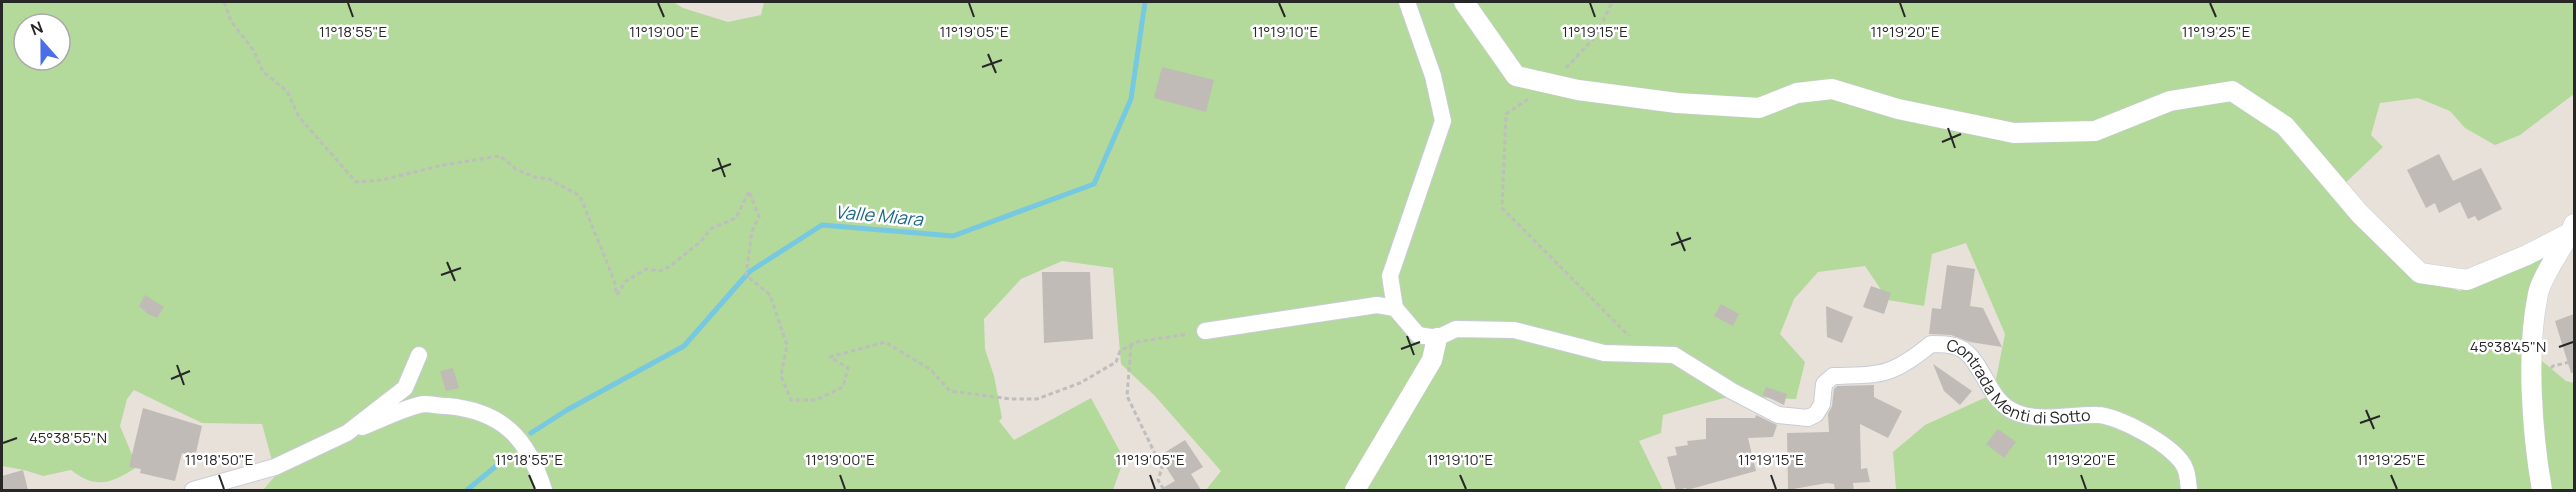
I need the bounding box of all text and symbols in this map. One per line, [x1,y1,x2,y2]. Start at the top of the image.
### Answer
north arrow [12,12,72,72]
text: N [27,16,46,40]
text: 11°18'55"E [319,21,387,42]
text: 11°19'00"E [629,21,699,42]
text: 11°19'05"E [939,21,1009,42]
text: 11°19'10"E [1252,21,1318,42]
text: 11°19'15"E [1562,21,1628,42]
text: 11°19'20"E [1871,21,1939,42]
text: 11°19'25"E [2182,21,2250,42]
water label: Valle Miara [834,199,925,231]
street label: Contrada Menti di Sotto [1945,334,2091,429]
text: 45°38'45"N [2470,336,2546,357]
text: 45°38'55"N [29,427,107,448]
text: 11°18'50"E [185,449,253,470]
text: 11°18'55"E [495,449,563,470]
text: 11°19'00"E [805,449,875,470]
text: 11°19'05"E [1115,449,1185,470]
text: 11°19'10"E [1427,449,1493,470]
text: 11°19'15"E [1738,449,1804,470]
text: 11°19'20"E [2047,449,2115,470]
text: 11°19'25"E [2357,449,2425,470]

